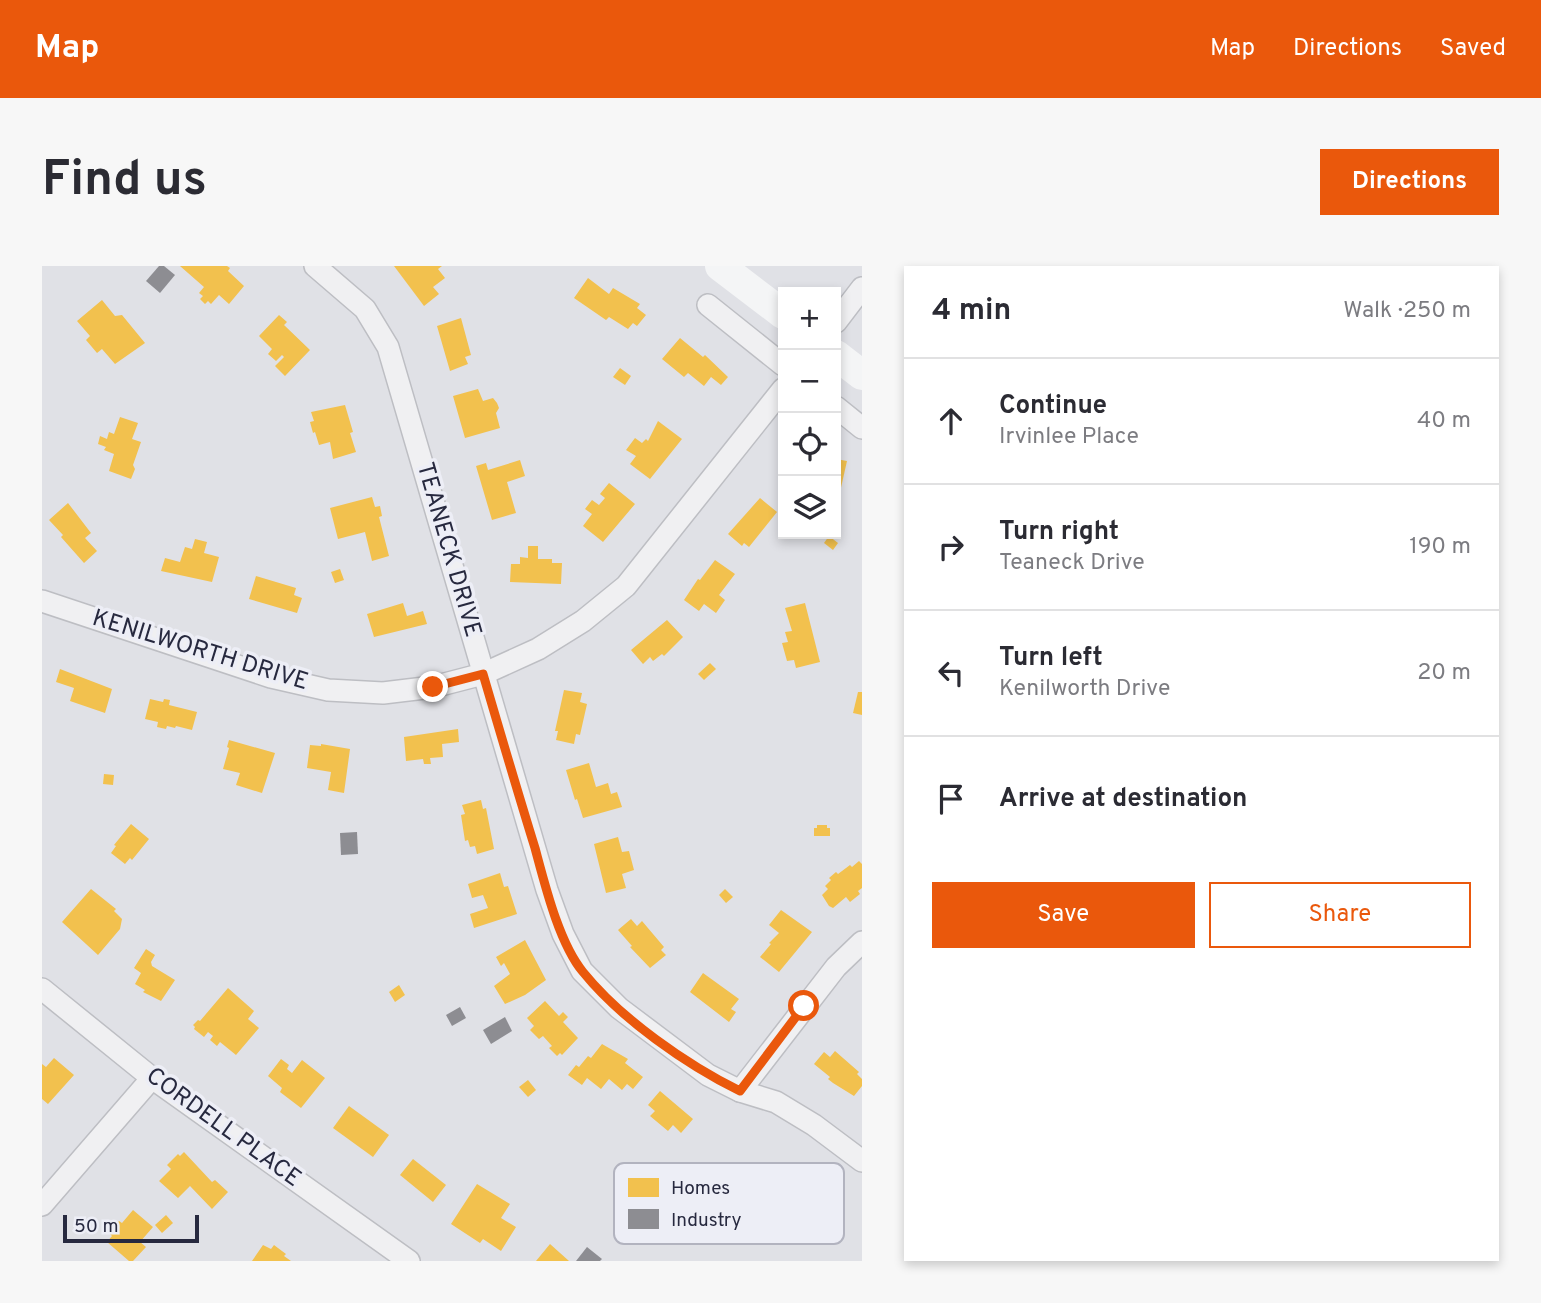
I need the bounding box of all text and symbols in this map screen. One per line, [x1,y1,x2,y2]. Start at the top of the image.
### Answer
text: Map [35,28,99,70]
text: Map [1210,34,1255,64]
text: Directions [1293,34,1402,64]
text: Saved [1440,34,1506,64]
button: Directions [1320,149,1499,215]
text: Find us [42,151,207,213]
map controls [778,287,841,539]
button: + [778,287,841,350]
text: 4 min [932,293,1011,330]
text: Walk · 250 m [1343,297,1471,326]
button: − [778,350,841,413]
text: Continue [999,390,1107,423]
icon: ahead [932,402,970,440]
text: 40 m [1417,407,1471,436]
button: locate [778,413,841,476]
text: Irvinlee Place [999,423,1139,452]
street label: TEANECK DRIVE [409,459,487,641]
button: layers [778,476,841,539]
text: Turn right [999,516,1119,549]
icon: right [932,528,970,566]
text: 190 m [1409,533,1471,562]
text: Teaneck Drive [999,549,1145,578]
street label: KENILWORTH DRIVE [88,604,312,698]
text: Turn left [999,642,1103,675]
icon: left [932,654,970,692]
text: 20 m [1417,659,1471,688]
route end [417,671,448,702]
text: Kenilworth Drive [999,675,1170,704]
icon: arrive [932,780,970,818]
text: Arrive at destination [999,783,1247,816]
button: Save [932,882,1195,948]
button: Share [1209,882,1471,948]
route start [788,990,819,1021]
street label: CORDELL PLACE [139,1062,307,1194]
legend [614,1163,844,1244]
text: Homes [671,1177,730,1201]
text: Industry [671,1209,741,1233]
scale bar [63,1212,200,1244]
text: 50 m [74,1215,119,1239]

